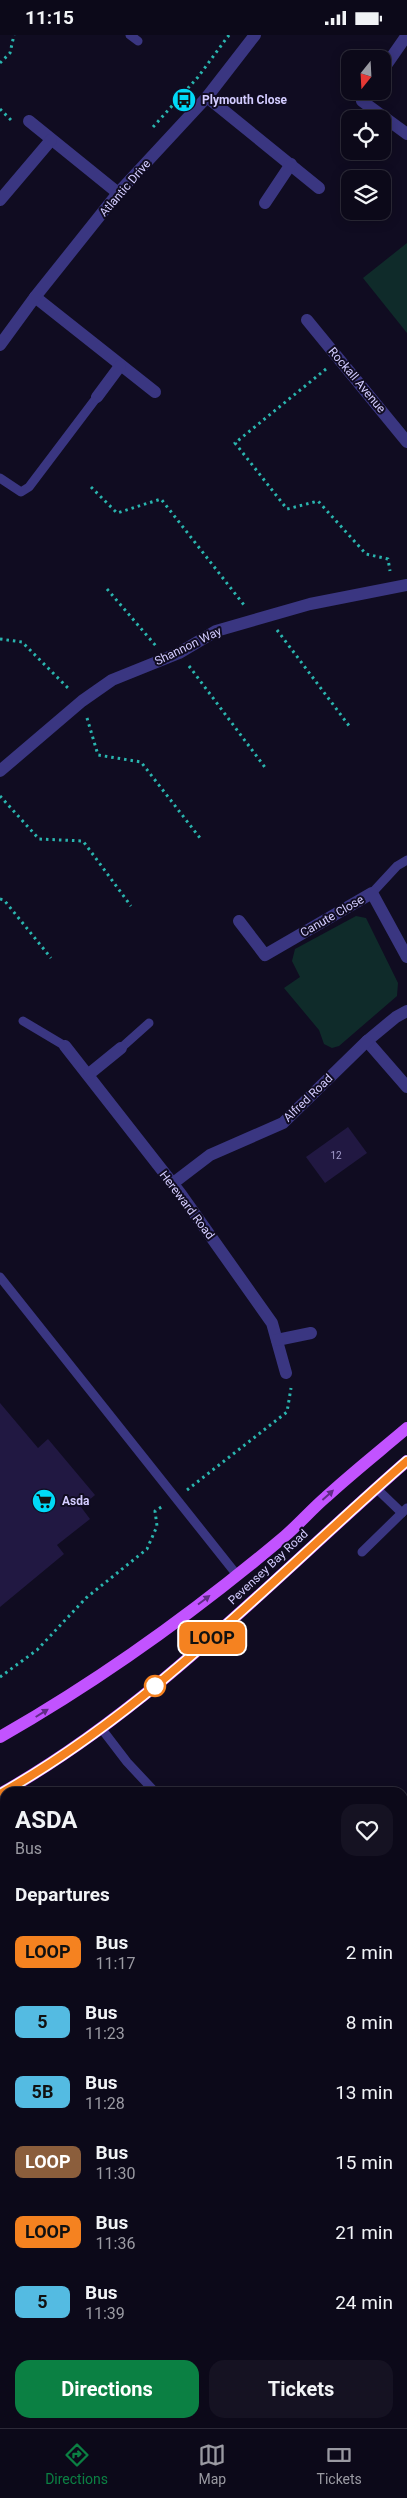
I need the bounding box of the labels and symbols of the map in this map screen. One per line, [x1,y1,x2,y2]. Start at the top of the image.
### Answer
north arrow [341,50,391,100]
bus stop icon: Plymouth Close [171,87,197,113]
place label: Plymouth Close [202,93,288,107]
street label: Atlantic Drive [96,157,154,219]
street label: Rockall Avenue [326,344,388,416]
street label: Shannon Way [152,624,224,668]
street label: Canute Close [298,892,366,940]
street label: Alfred Road [281,1071,335,1125]
house number: 12 [330,1150,342,1161]
street label: Hereward Road [157,1168,217,1242]
supermarket icon: Asda [31,1488,57,1514]
one-way arrow [322,1490,334,1501]
place label: Asda [62,1494,90,1508]
street label: Pevensey Bay Road [225,1527,311,1607]
one-way arrow [197,1594,210,1605]
line badge: LOOP [177,1622,247,1654]
unlabelled marker [144,1675,166,1697]
one-way arrow [35,1708,49,1717]

